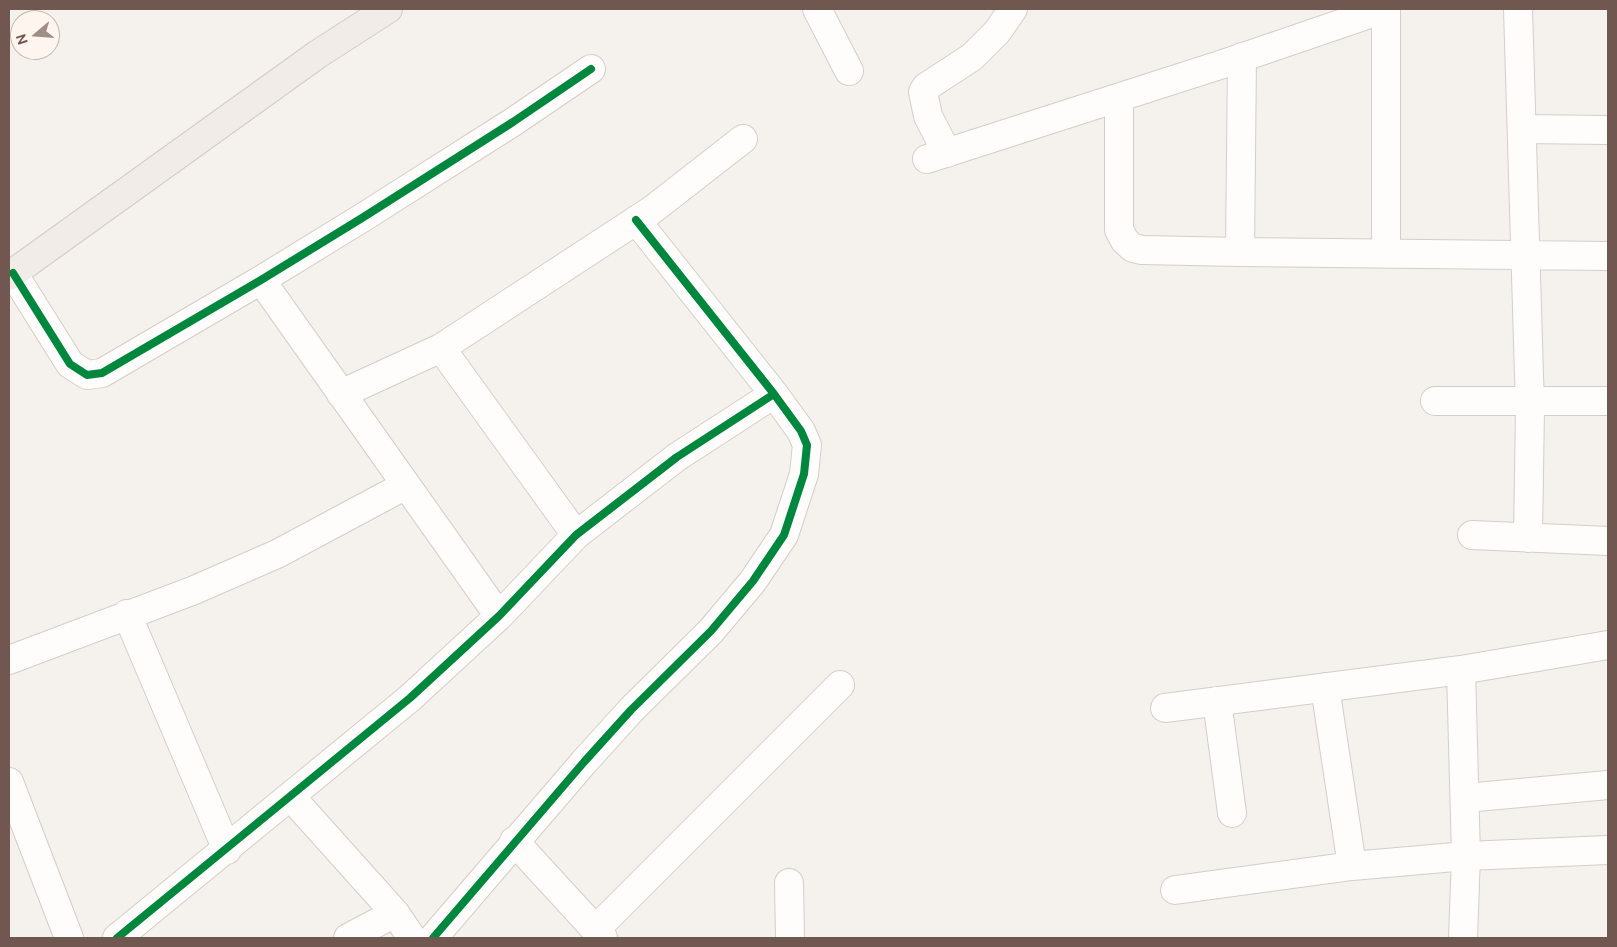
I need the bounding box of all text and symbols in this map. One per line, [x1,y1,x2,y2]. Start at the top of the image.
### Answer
north arrow [10,10,60,60]
text: N [12,32,31,47]

